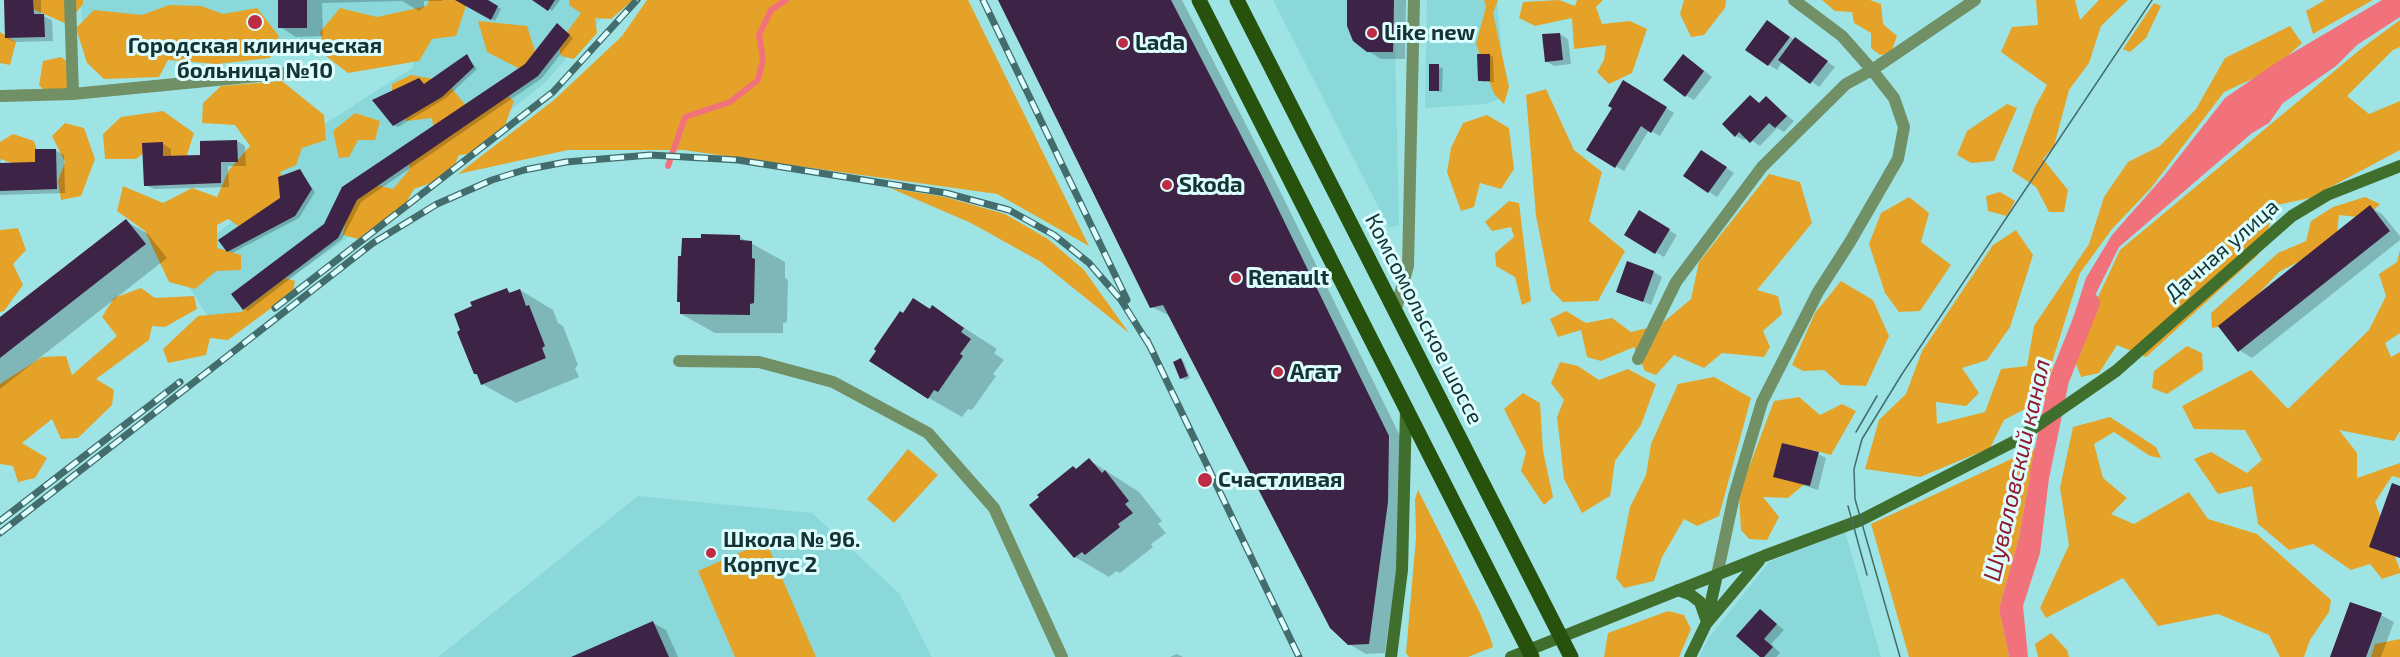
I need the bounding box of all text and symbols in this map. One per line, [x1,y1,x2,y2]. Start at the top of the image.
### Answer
marker: Городская клиническая больница №10 [246,13,264,31]
place label: Like new [1384,20,1475,46]
marker: Like new [1365,26,1379,40]
place label: Lada [1135,30,1185,56]
place label: Городская клиническая больница №10 [128,33,382,84]
marker: Lada [1116,36,1130,50]
place label: Skoda [1179,172,1242,198]
marker: Skoda [1160,178,1174,192]
street label: Дачная улица [2160,193,2284,307]
street label: Комсомольское шоссе [1359,209,1489,429]
place label: Renault [1248,265,1329,291]
marker: Renault [1229,271,1243,285]
water label: Шуваловский канал [1977,356,2057,584]
place label: Агат [1290,359,1339,385]
marker: Агат [1271,365,1285,379]
place label: Счастливая [1218,467,1342,493]
marker: Счастливая [1196,471,1214,489]
place label: Школа № 96. Корпус 2 [723,527,860,578]
marker: Школа № 96. Корпус 2 [704,546,718,560]

